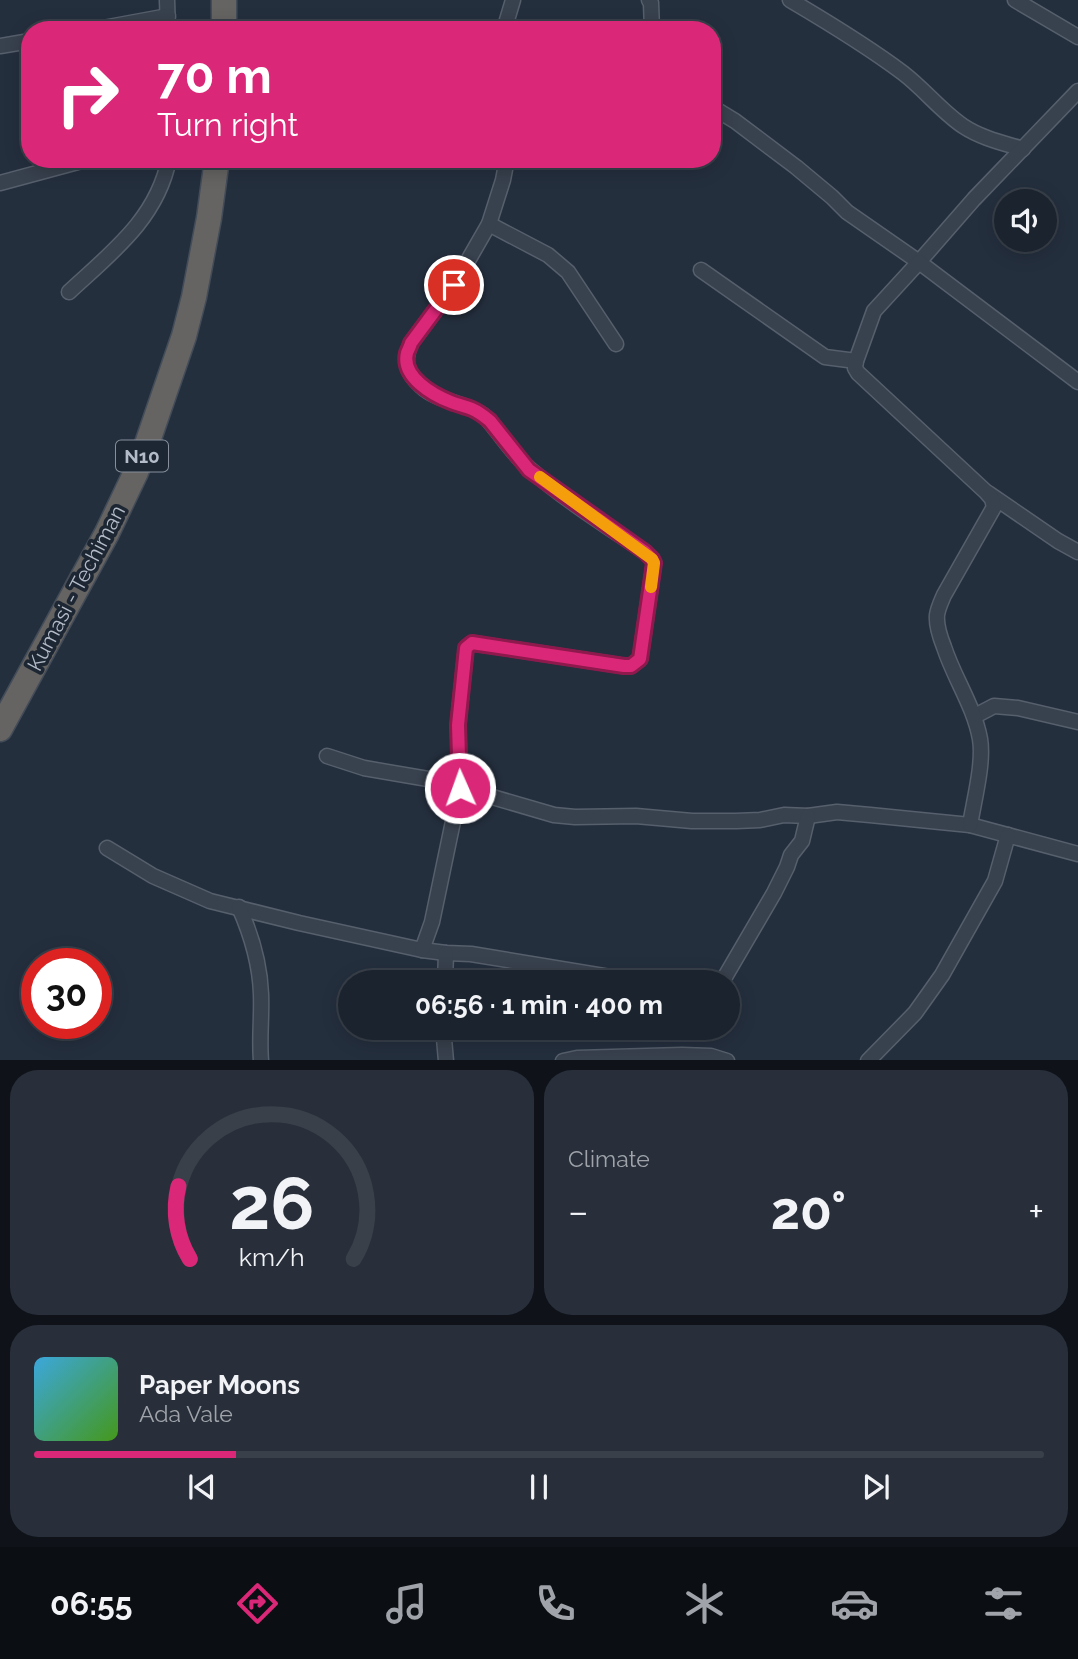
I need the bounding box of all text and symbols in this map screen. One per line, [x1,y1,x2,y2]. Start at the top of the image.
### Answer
text: 70 m [157,47,272,104]
icon: right [42,49,133,140]
text: Turn right [157,106,298,143]
map controls [994,189,1057,252]
button: sound [994,189,1057,252]
pin [424,255,484,315]
icon: arrive [435,266,473,304]
road number: N10 [116,440,168,471]
street label: Kumasi - Techiman [22,501,130,675]
position arrow [423,751,497,825]
speed limit sign: 30 [21,948,112,1039]
text: 06:56 · 1 min · 400 m [415,990,663,1020]
text: Climate [568,1145,650,1172]
text: 26 [229,1161,315,1246]
text: 20° [771,1180,846,1241]
text: − [568,1189,588,1234]
text: + [1028,1189,1044,1234]
text: km/h [239,1241,305,1271]
text: Paper Moons [139,1370,300,1400]
text: Ada Vale [139,1400,233,1427]
icon: previous [183,1468,221,1506]
icon: pause [520,1468,558,1506]
icon: next [857,1468,895,1506]
icon: directions [233,1579,282,1628]
icon: music [382,1579,431,1628]
icon: phone [531,1579,580,1628]
icon: climate [680,1579,729,1628]
icon: car [830,1579,879,1628]
icon: filters [979,1579,1028,1628]
text: 06:55 [50,1585,133,1622]

